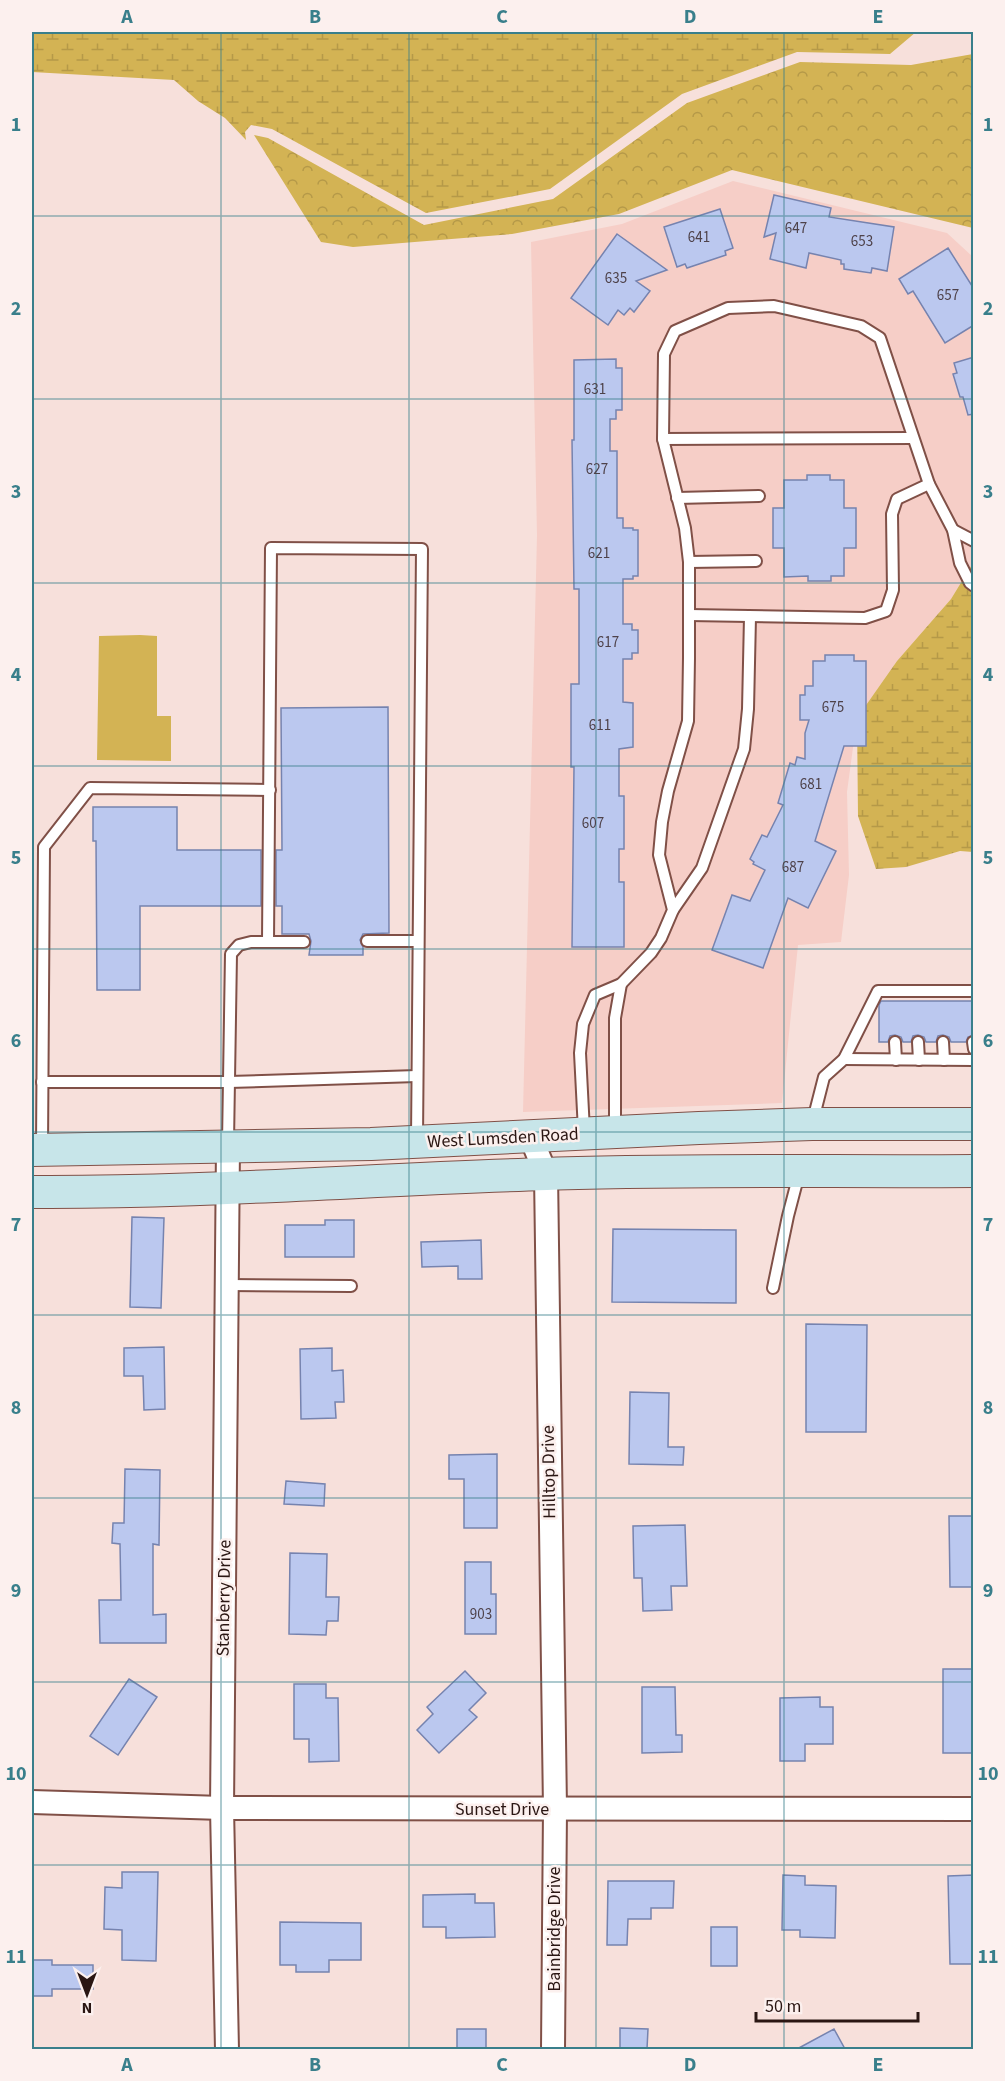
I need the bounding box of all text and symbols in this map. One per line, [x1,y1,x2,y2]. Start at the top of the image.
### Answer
text: A [120,3,133,31]
text: B [309,3,321,31]
text: C [496,3,508,31]
text: D [684,3,696,31]
text: E [873,3,883,31]
text: 1 [11,111,21,139]
text: 1 [983,111,993,139]
house number: 647 [785,218,807,239]
house number: 641 [688,227,710,248]
house number: 653 [851,231,873,252]
house number: 635 [605,268,627,289]
house number: 657 [937,285,959,306]
text: 2 [11,295,21,323]
text: 2 [983,295,993,323]
house number: 631 [584,379,606,400]
house number: 627 [586,459,608,480]
text: 3 [11,478,21,506]
text: 3 [983,478,993,506]
house number: 621 [588,543,610,564]
house number: 617 [597,632,619,653]
text: 4 [11,661,22,689]
text: 4 [983,661,994,689]
house number: 675 [822,697,844,718]
house number: 611 [589,715,611,736]
house number: 681 [800,774,822,795]
house number: 607 [582,813,604,834]
text: 5 [11,844,21,872]
text: 5 [983,844,993,872]
house number: 687 [782,857,804,878]
text: 6 [11,1027,21,1055]
text: 6 [983,1027,993,1055]
street label: West Lumsden Road [427,1122,579,1154]
text: 7 [11,1211,21,1239]
text: 7 [983,1211,993,1239]
text: 8 [11,1394,21,1422]
text: 8 [983,1394,993,1422]
street label: Hilltop Drive [536,1425,562,1519]
street label: Stanberry Drive [210,1539,238,1657]
text: 9 [11,1577,21,1605]
text: 9 [983,1577,993,1605]
house number: 903 [470,1604,492,1625]
text: 10 [5,1760,27,1788]
text: 10 [977,1760,999,1788]
street label: Sunset Drive [455,1797,549,1822]
street label: Bainbridge Drive [542,1866,567,1991]
text: 11 [5,1943,27,1971]
text: 11 [977,1943,999,1971]
north arrow [57,1964,117,2024]
scale bar [756,1985,918,2023]
text: 50 m [765,1994,801,2019]
text: N [82,1997,92,2019]
text: A [120,2051,133,2079]
text: B [309,2051,321,2079]
text: C [496,2051,508,2079]
text: D [684,2051,696,2079]
text: E [873,2051,883,2079]

